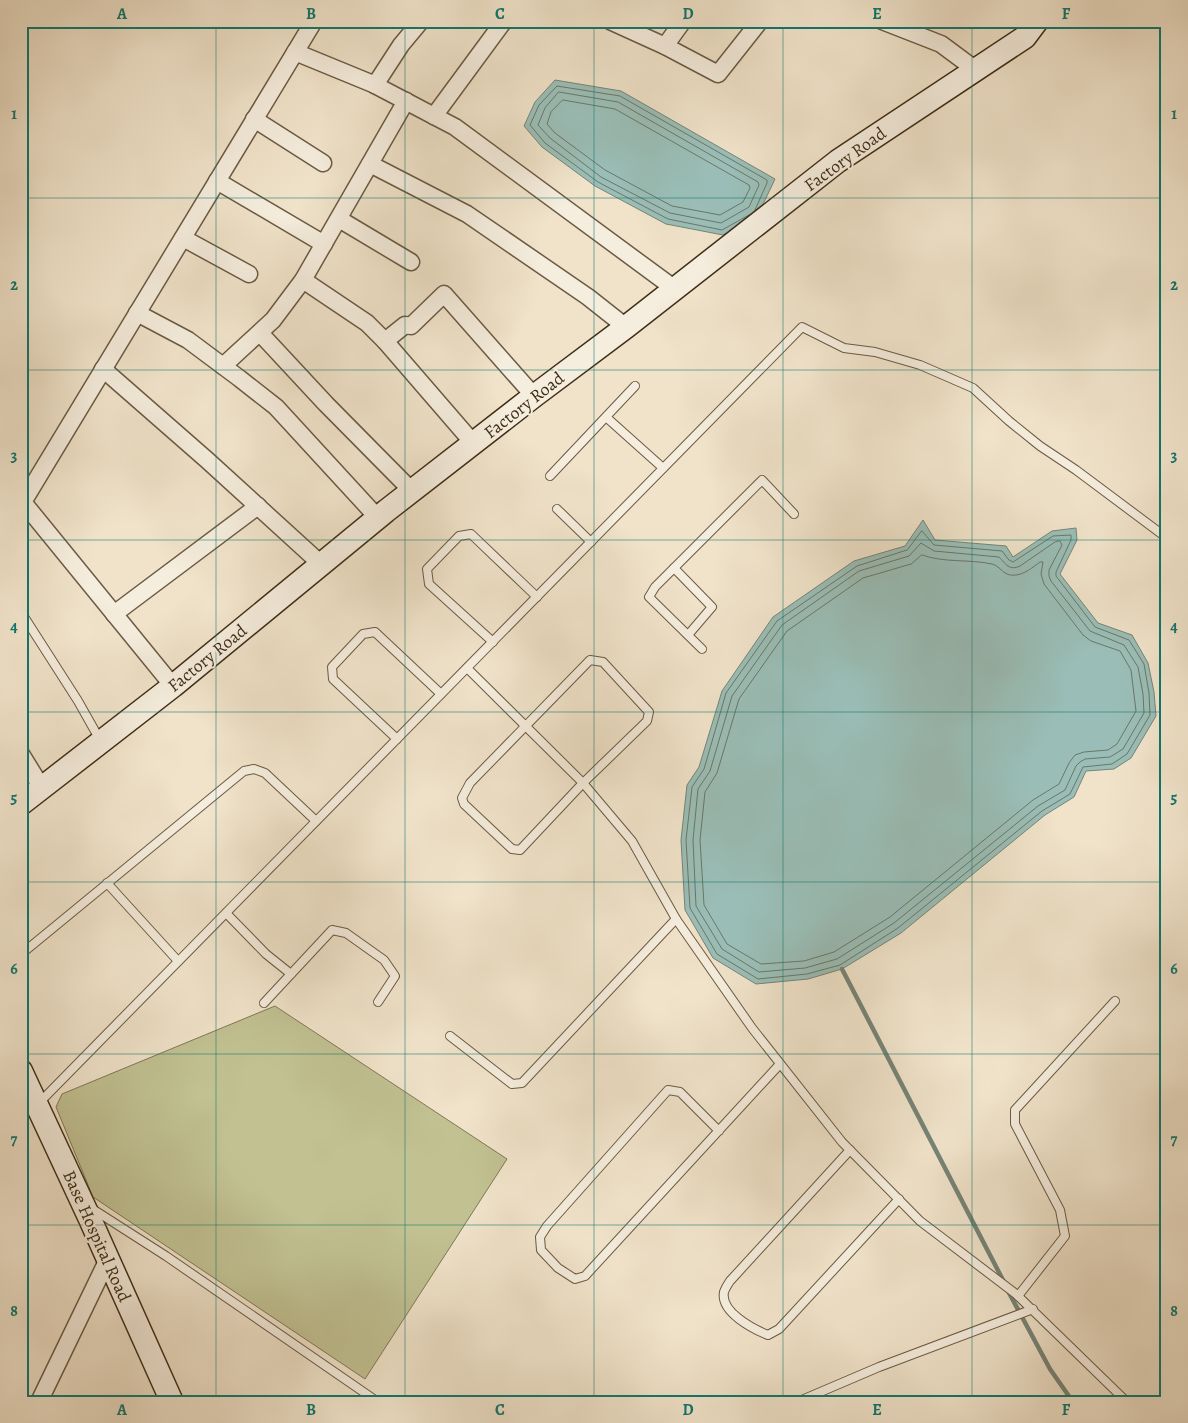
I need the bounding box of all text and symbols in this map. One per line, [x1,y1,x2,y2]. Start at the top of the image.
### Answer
text: A [116,3,128,25]
text: B [306,3,316,25]
text: C [495,3,505,25]
text: D [682,3,694,25]
text: E [872,3,882,25]
text: F [1062,3,1071,25]
text: 1 [11,103,17,125]
text: 1 [1171,103,1177,125]
street label: Factory Road [799,121,891,197]
text: 2 [10,274,18,296]
text: 2 [1170,274,1178,296]
street label: Factory Road [479,366,569,444]
text: 3 [11,445,18,467]
text: 3 [1171,445,1178,467]
text: 4 [10,616,18,638]
text: 4 [1170,616,1178,638]
street label: Factory Road [162,618,252,697]
text: 5 [11,787,18,809]
text: 5 [1171,787,1178,809]
text: 6 [10,958,18,980]
text: 6 [1170,958,1178,980]
text: 7 [11,1129,18,1151]
text: 7 [1171,1129,1178,1151]
street label: Base Hospital Road [57,1166,137,1306]
text: 8 [10,1300,18,1322]
text: 8 [1170,1300,1178,1322]
text: A [116,1399,128,1421]
text: B [306,1399,316,1421]
text: C [495,1399,505,1421]
text: D [682,1399,694,1421]
text: E [872,1399,882,1421]
text: F [1062,1399,1071,1421]

